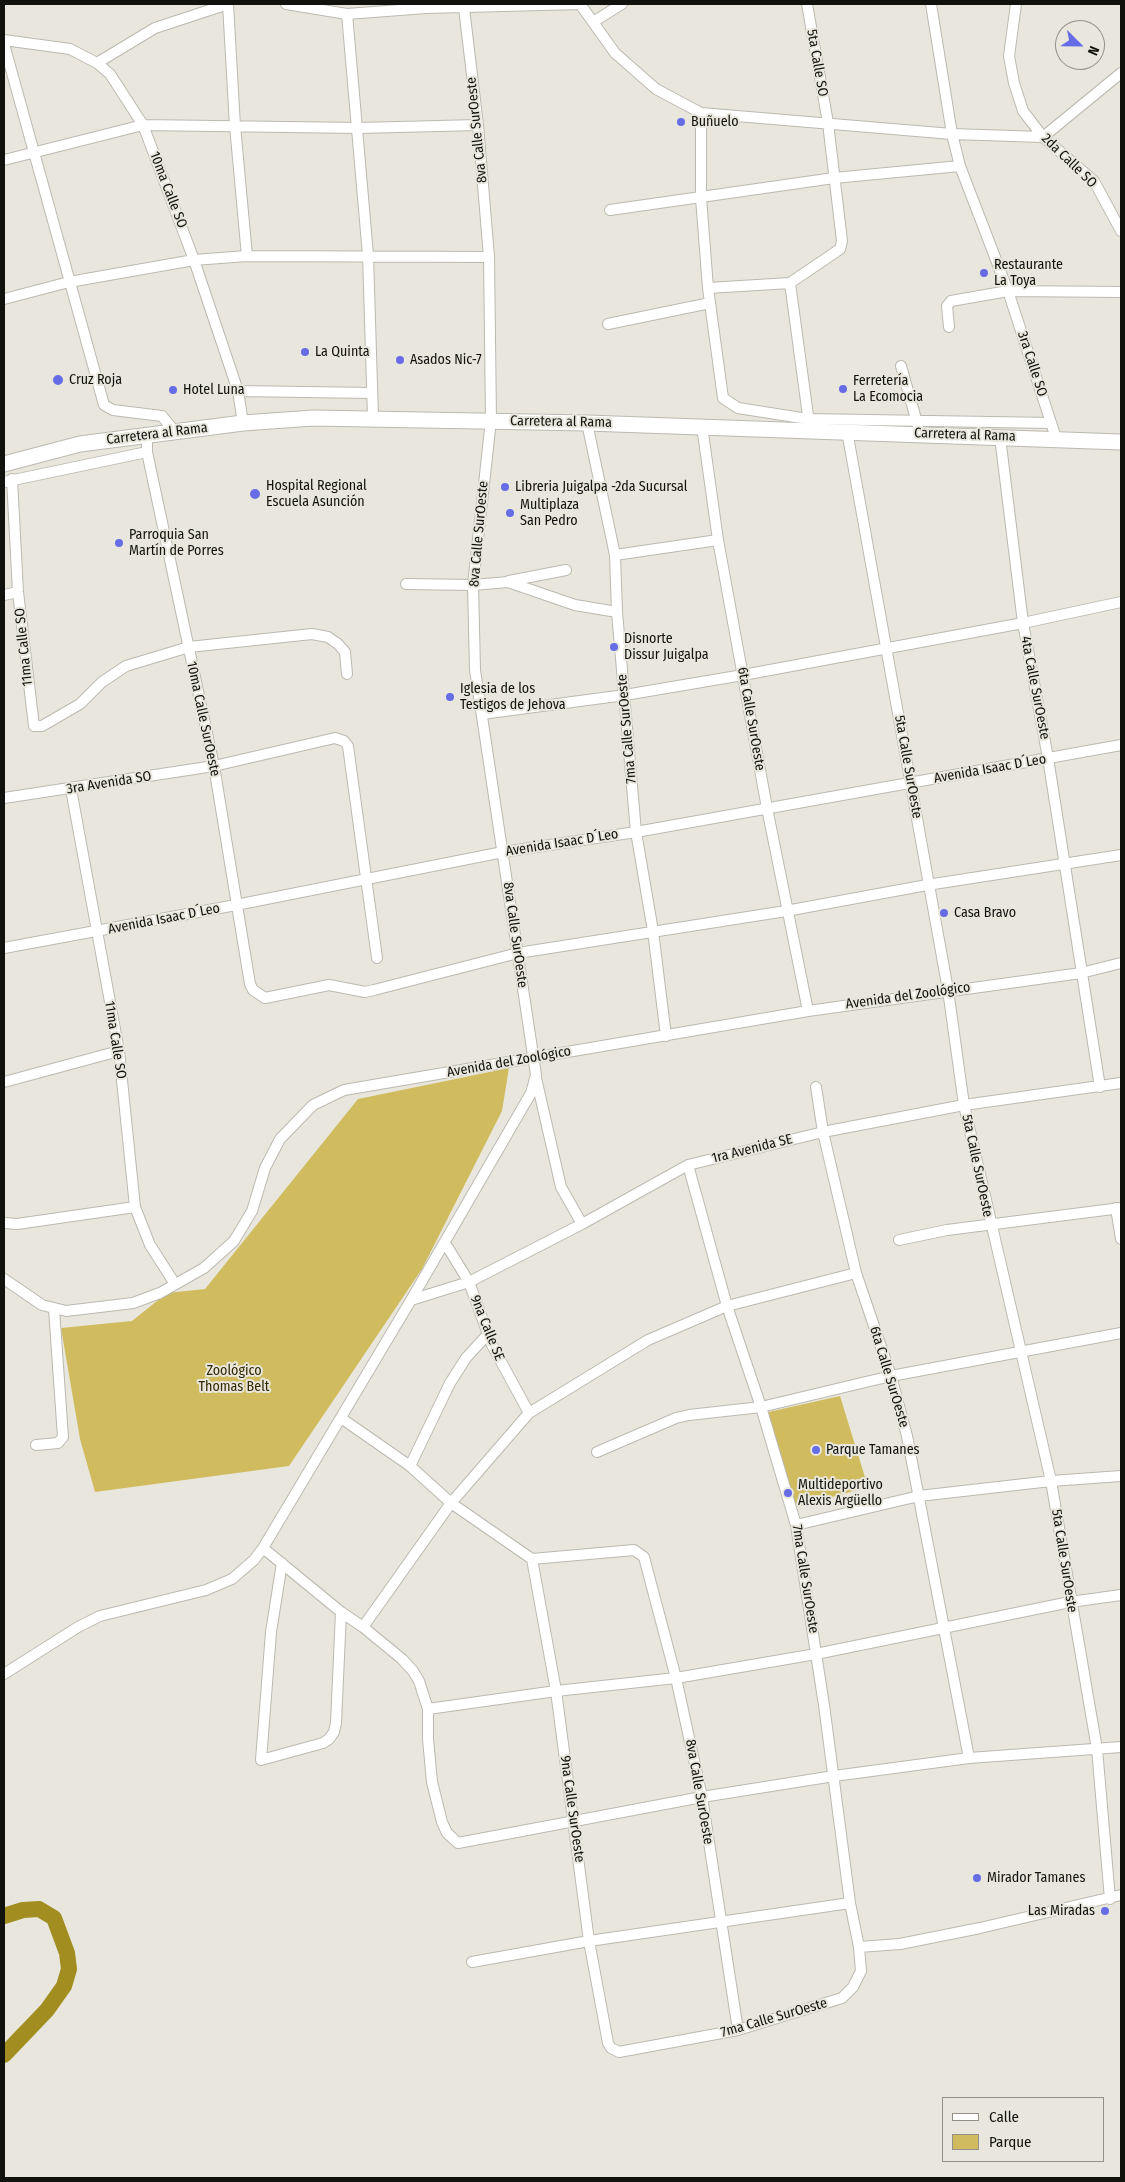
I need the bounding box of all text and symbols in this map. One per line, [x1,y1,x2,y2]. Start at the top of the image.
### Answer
north arrow [1055,20,1105,70]
street label: 5ta Calle SO [803,28,831,98]
text: N [1084,43,1103,58]
street label: 8va Calle SurOeste [463,76,491,184]
place label: Buñuelo [691,114,739,130]
marker: Buñuelo [675,116,687,128]
street label: 2da Calle SO [1038,130,1100,192]
street label: 10ma Calle SO [146,149,190,231]
place label: Restaurante La Toya [994,257,1063,290]
marker: Restaurante La Toya [978,267,990,279]
street label: 3ra Calle SO [1014,329,1050,399]
place label: La Quinta [315,344,370,360]
marker: La Quinta [299,346,311,358]
place label: Asados Nic-7 [410,352,482,368]
marker: Asados Nic-7 [394,354,406,366]
place label: Cruz Roja [69,372,122,388]
marker: Cruz Roja [51,373,65,387]
place label: Ferretería La Ecomocia [853,373,923,406]
place label: Hotel Luna [183,382,245,398]
marker: Ferretería La Ecomocia [837,383,849,395]
marker: Hotel Luna [167,384,179,396]
street label: Carretera al Rama [510,413,612,431]
street label: Carretera al Rama [106,419,208,449]
street label: Carretera al Rama [914,425,1016,445]
place label: Hospital Regional Escuela Asunción [266,478,367,511]
place label: Libreria Juigalpa -2da Sucursal [515,479,687,495]
street label: 8va Calle SurOeste [466,480,492,588]
marker: Libreria Juigalpa -2da Sucursal [499,481,511,493]
marker: Hospital Regional Escuela Asunción [248,487,262,501]
place label: Multiplaza San Pedro [520,497,579,530]
marker: Multiplaza San Pedro [504,507,516,519]
place label: Parroquia San Martín de Porres [129,527,224,560]
marker: Parroquia San Martín de Porres [113,537,125,549]
street label: 11ma Calle SO [12,607,36,687]
place label: Disnorte Dissur Juigalpa [624,631,709,664]
street label: 4ta Calle SurOeste [1017,635,1053,741]
marker: Disnorte Dissur Juigalpa [608,641,620,653]
street label: 10ma Calle SurOeste [183,660,223,778]
street label: 6ta Calle SurOeste [734,666,768,772]
street label: 7ma Calle SurOeste [614,674,640,784]
place label: Iglesia de los Testigos de Jehova [460,681,566,714]
marker: Iglesia de los Testigos de Jehova [444,691,456,703]
street label: 5ta Calle SurOeste [891,714,925,820]
street label: Avenida Isaac D´Leo [933,751,1047,787]
street label: 3ra Avenida SO [65,768,153,798]
street label: Avenida Isaac D´Leo [505,826,619,860]
street label: 8va Calle SurOeste [499,881,531,989]
street label: Avenida Isaac D´Leo [107,900,221,938]
place label: Casa Bravo [954,905,1016,921]
marker: Casa Bravo [938,907,950,919]
street label: Avenida del Zoológico [845,979,971,1013]
street label: 11ma Calle SO [101,1000,129,1080]
street label: Avenida del Zoológico [446,1043,572,1081]
street label: 5ta Calle SurOeste [958,1113,996,1219]
street label: 1ra Avenida SE [710,1131,794,1167]
street label: 9na Calle SE [466,1293,508,1363]
street label: 6ta Calle SurOeste [866,1324,912,1430]
park label: Zoológico Thomas Belt [199,1363,269,1395]
place label: Parque Tamanes [826,1442,920,1458]
marker: Parque Tamanes [810,1444,822,1456]
place label: Multideportivo Alexis Argüello [798,1477,883,1510]
marker: Multideportivo Alexis Argüello [782,1487,794,1499]
street label: 5ta Calle SurOeste [1048,1508,1080,1614]
street label: 7ma Calle SurOeste [788,1523,822,1635]
street label: 8va Calle SurOeste [681,1738,717,1846]
street label: 9na Calle SurOeste [556,1755,588,1863]
place label: Mirador Tamanes [987,1870,1085,1886]
marker: Mirador Tamanes [971,1872,983,1884]
place label: Las Miradas [1028,1903,1095,1919]
marker: Las Miradas [1099,1905,1111,1917]
street label: 7ma Calle SurOeste [719,1995,829,2041]
legend [942,2097,1105,2162]
text: Calle [989,2108,1019,2126]
text: Parque [989,2133,1032,2151]

